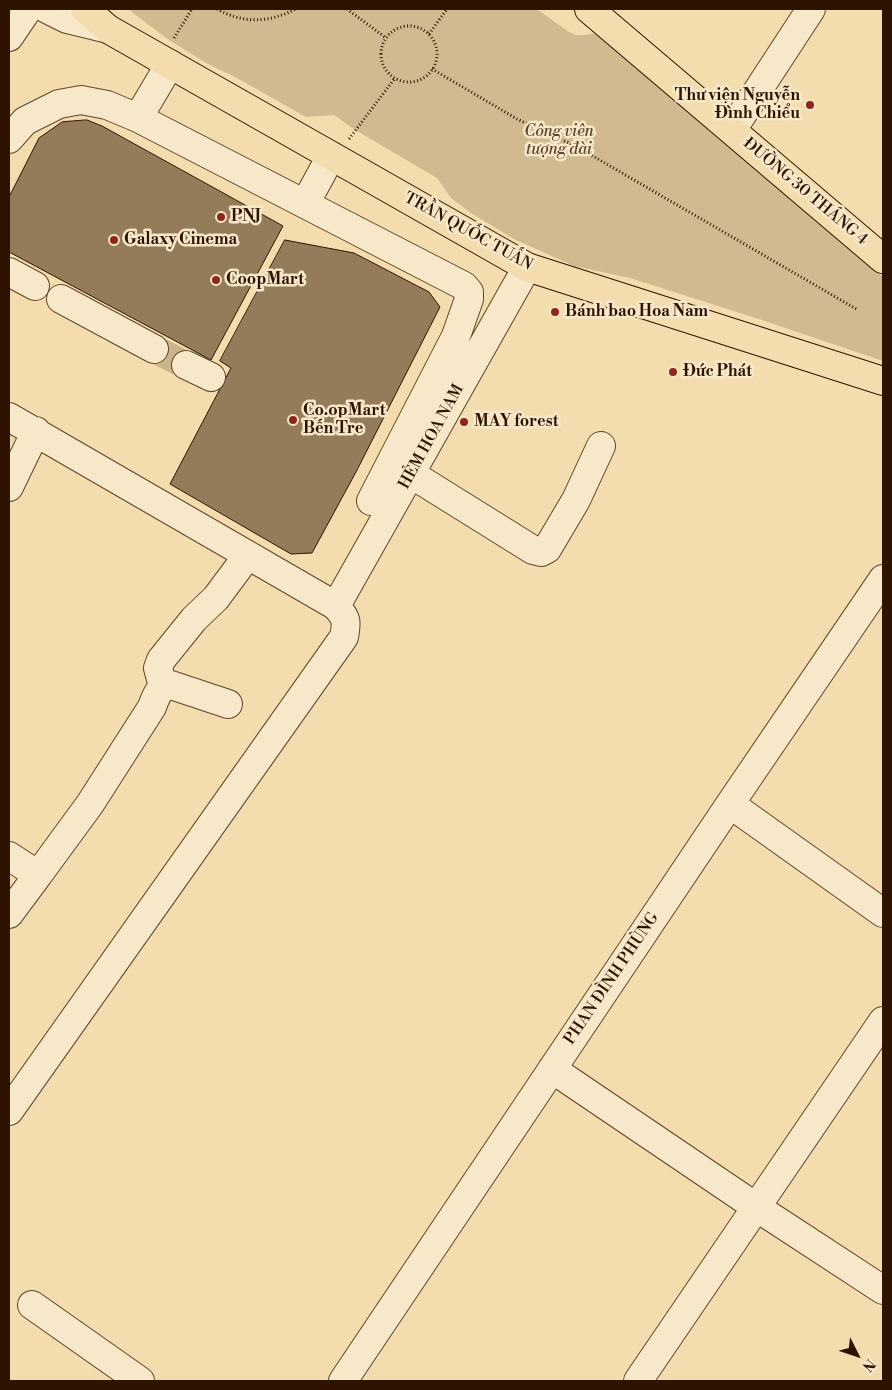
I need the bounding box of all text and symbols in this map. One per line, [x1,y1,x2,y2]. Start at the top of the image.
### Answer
place label: Thư viện Nguyễn Đình Chiểu [675,86,800,124]
marker: Thư viện Nguyễn Đình Chiểu [804,99,816,111]
park label: Công viên tượng đài [524,122,594,160]
street label: ĐƯỜNG 30 THÁNG 4 [739,134,871,250]
street label: TRẦN QUỐC TUẤN [400,189,536,275]
place label: PNJ [231,207,261,227]
marker: PNJ [215,211,227,223]
place label: Galaxy Cinema [124,230,237,250]
marker: Galaxy Cinema [108,234,120,246]
place label: CoopMart [226,270,304,290]
marker: CoopMart [210,274,222,286]
place label: Bánh bao Hoa Nam [565,302,708,322]
marker: Bánh bao Hoa Nam [549,306,561,318]
place label: Đức Phát [683,362,752,382]
marker: Đức Phát [667,366,679,378]
street label: HẺM HOA NAM [395,381,469,493]
place label: Co.opMart Bến Tre [303,401,385,439]
place label: MAY forest [474,412,558,432]
marker: Co.opMart Bến Tre [287,414,299,426]
marker: MAY forest [458,416,470,428]
street label: PHAN ĐÌNH PHÙNG [561,909,663,1049]
north arrow [832,1330,882,1380]
text: N [858,1355,879,1375]

